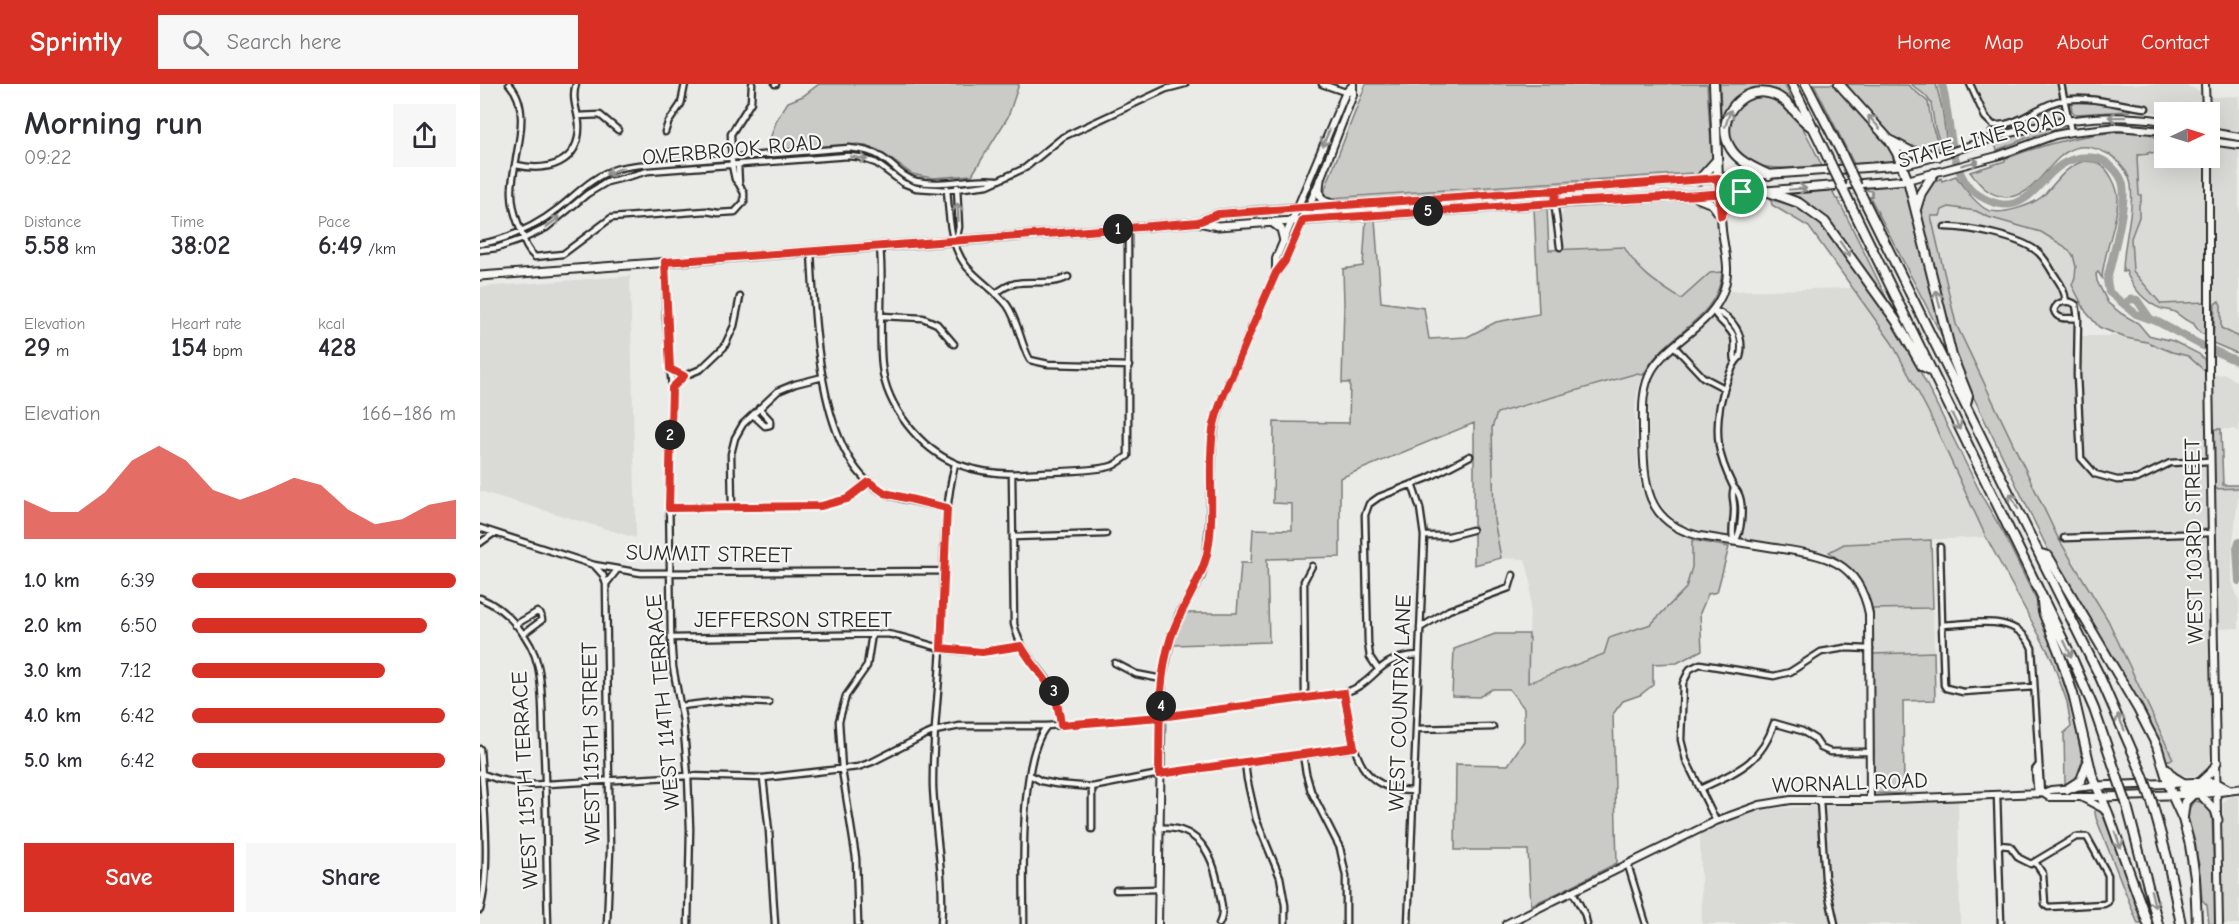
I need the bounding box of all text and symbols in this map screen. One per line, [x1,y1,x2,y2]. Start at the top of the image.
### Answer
search box [158,15,578,69]
text: Sprintly [30,26,122,58]
icon: search [179,26,212,59]
text: Search here [227,29,341,55]
text: Home [1897,30,1951,54]
text: Map [1984,30,2024,54]
text: About [2057,30,2108,54]
text: Contact [2141,30,2209,54]
north arrow [2154,102,2220,168]
map controls [2154,102,2220,168]
text: Morning run [24,104,203,142]
button: share [393,104,456,167]
street label: STATE LINE ROAD [1895,104,2069,174]
one-way arrow [1723,109,1734,128]
one-way arrow [2107,111,2127,123]
one-way arrow [1867,115,1881,130]
one-way arrow [1320,128,1331,147]
street label: OVERBROOK ROAD [641,129,823,171]
text: 09:22 [24,146,71,169]
one-way arrow [848,153,868,164]
one-way arrow [1960,157,1979,169]
pin [1716,166,1767,217]
one-way arrow [605,167,623,178]
icon: arrive [1725,175,1758,208]
one-way arrow [1788,183,1808,194]
pin: 5 [1413,196,1443,226]
one-way arrow [953,202,964,222]
text: 5 [1424,202,1432,220]
text: Distance [24,213,81,231]
text: Time [171,213,204,231]
text: Pace [318,213,350,231]
pin: 1 [1103,214,1133,244]
one-way arrow [545,215,561,228]
text: 1 [1115,220,1121,238]
text: 5.58 [24,231,70,261]
text: 38:02 [171,231,230,261]
text: 6:49 [318,231,363,261]
text: km [70,240,96,258]
text: /km [363,240,396,258]
one-way arrow [1839,241,1851,257]
one-way arrow [1931,290,1943,309]
text: Elevation [24,315,85,333]
text: Heart rate [171,315,242,333]
text: kcal [318,315,345,333]
text: 29 [24,333,51,363]
text: 154 [171,333,207,363]
text: 428 [318,333,356,363]
text: m [51,342,69,360]
text: bpm [207,342,243,360]
text: Elevation [24,402,101,425]
text: 166–186 m [362,402,456,425]
one-way arrow [1951,413,1963,431]
pin: 2 [655,420,685,450]
text: 2 [666,426,674,444]
street label: WEST 103RD STREET [2179,437,2209,644]
one-way arrow [2008,493,2020,511]
street label: SUMMIT STREET [626,540,793,568]
text: 1.0 km [24,569,80,592]
text: 6:39 [120,569,155,592]
street label: WEST 114TH TERRACE [641,593,685,811]
street label: WEST COUNTRY LANE [1383,594,1417,812]
street label: JEFFERSON STREET [694,607,892,633]
text: 2.0 km [24,614,82,637]
text: 6:50 [120,614,157,637]
one-way arrow [2062,639,2074,657]
street label: WEST 115TH STREET [576,641,606,844]
text: 3.0 km [24,659,82,682]
text: 7:12 [120,659,151,682]
street label: WEST 115TH TERRACE [506,671,544,889]
pin: 3 [1039,676,1069,706]
text: 3 [1050,682,1058,700]
pin: 4 [1146,691,1176,721]
text: 4 [1157,697,1165,715]
text: 4.0 km [24,704,81,727]
text: 6:42 [120,704,155,727]
one-way arrow [2115,713,2126,732]
text: 5.0 km [24,749,82,772]
text: 6:42 [120,749,155,772]
street label: WORNALL ROAD [1772,767,1928,799]
one-way arrow [2113,830,2124,849]
button: Save [24,843,234,912]
button: Share [246,843,456,912]
one-way arrow [2147,889,2159,908]

